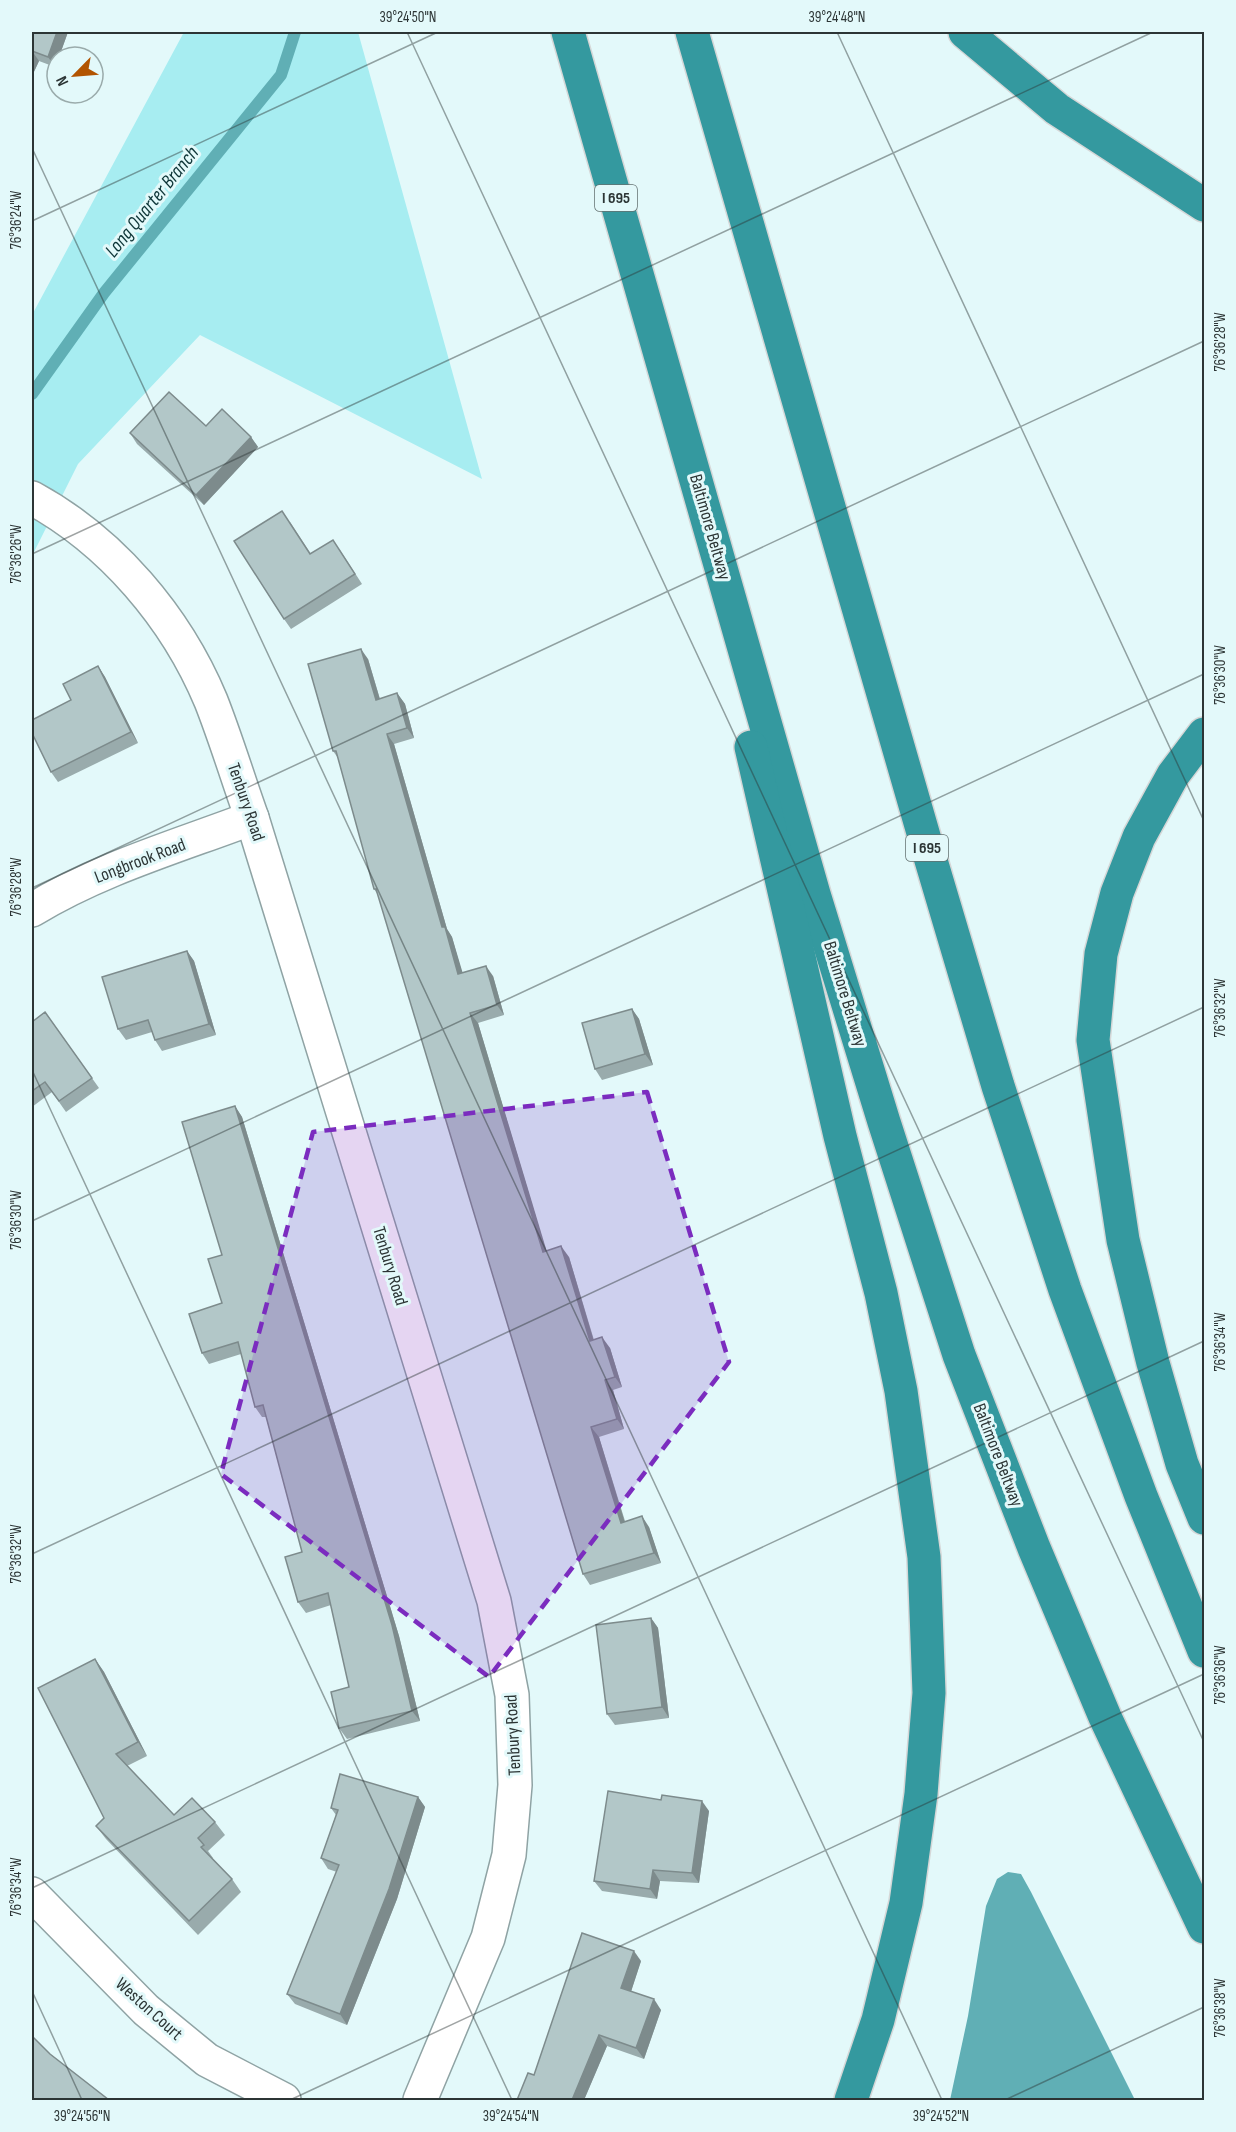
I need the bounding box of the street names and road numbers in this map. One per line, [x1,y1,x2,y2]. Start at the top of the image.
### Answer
road number: I 695 [595,185,637,211]
street label: Baltimore Beltway [685,472,735,582]
street label: Tenbury Road [223,760,269,844]
street label: Longbrook Road [91,834,189,888]
road number: I 695 [906,835,948,861]
street label: Baltimore Beltway [819,939,871,1049]
street label: Tenbury Road [368,1224,412,1308]
street label: Baltimore Beltway [969,1400,1027,1510]
street label: Tenbury Road [500,1694,526,1776]
street label: Weston Court [111,1973,187,2045]

